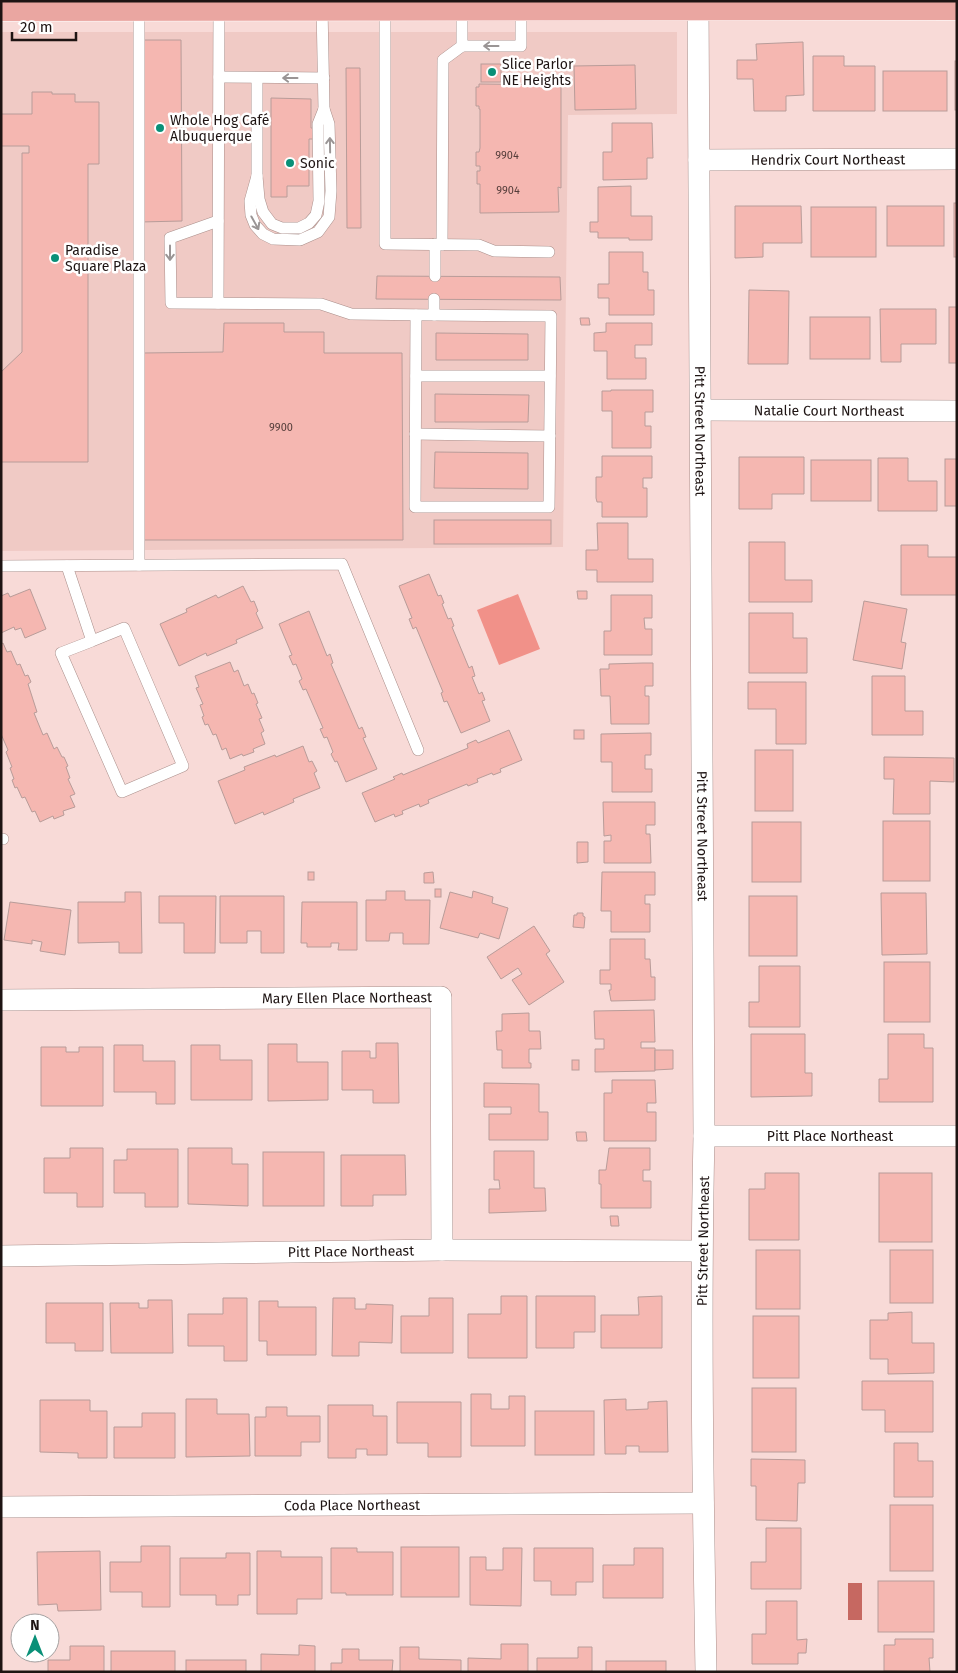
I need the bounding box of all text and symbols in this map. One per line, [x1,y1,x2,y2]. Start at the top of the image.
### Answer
scale bar [12,10,76,42]
text: 20 m [20,18,53,36]
one-way arrow [484,41,500,51]
place label: Slice Parlor NE Heights [502,56,574,89]
marker: Slice Parlor NE Heights [486,66,498,78]
one-way arrow [283,73,299,83]
place label: Whole Hog Café Albuquerque [170,112,270,145]
marker: Whole Hog Café Albuquerque [154,122,166,134]
one-way arrow [325,137,335,154]
house number: 9904 [495,149,519,162]
street label: Hendrix Court Northeast [751,151,906,169]
place label: Sonic [300,155,335,172]
marker: Sonic [284,157,296,169]
house number: 9904 [496,184,520,197]
one-way arrow [250,215,260,230]
place label: Paradise Square Plaza [65,242,146,275]
one-way arrow [165,244,175,261]
marker: Paradise Square Plaza [49,252,61,264]
street label: Pitt Street Northeast [691,366,709,497]
street label: Natalie Court Northeast [754,402,905,420]
house number: 9900 [269,421,293,434]
street label: Pitt Street Northeast [693,771,711,902]
street label: Mary Ellen Place Northeast [262,989,433,1007]
street label: Pitt Place Northeast [767,1128,894,1145]
street label: Pitt Street Northeast [694,1175,713,1306]
street label: Pitt Place Northeast [288,1242,415,1261]
street label: Coda Place Northeast [284,1497,421,1514]
north arrow [10,1613,60,1663]
text: N [30,1617,40,1634]

